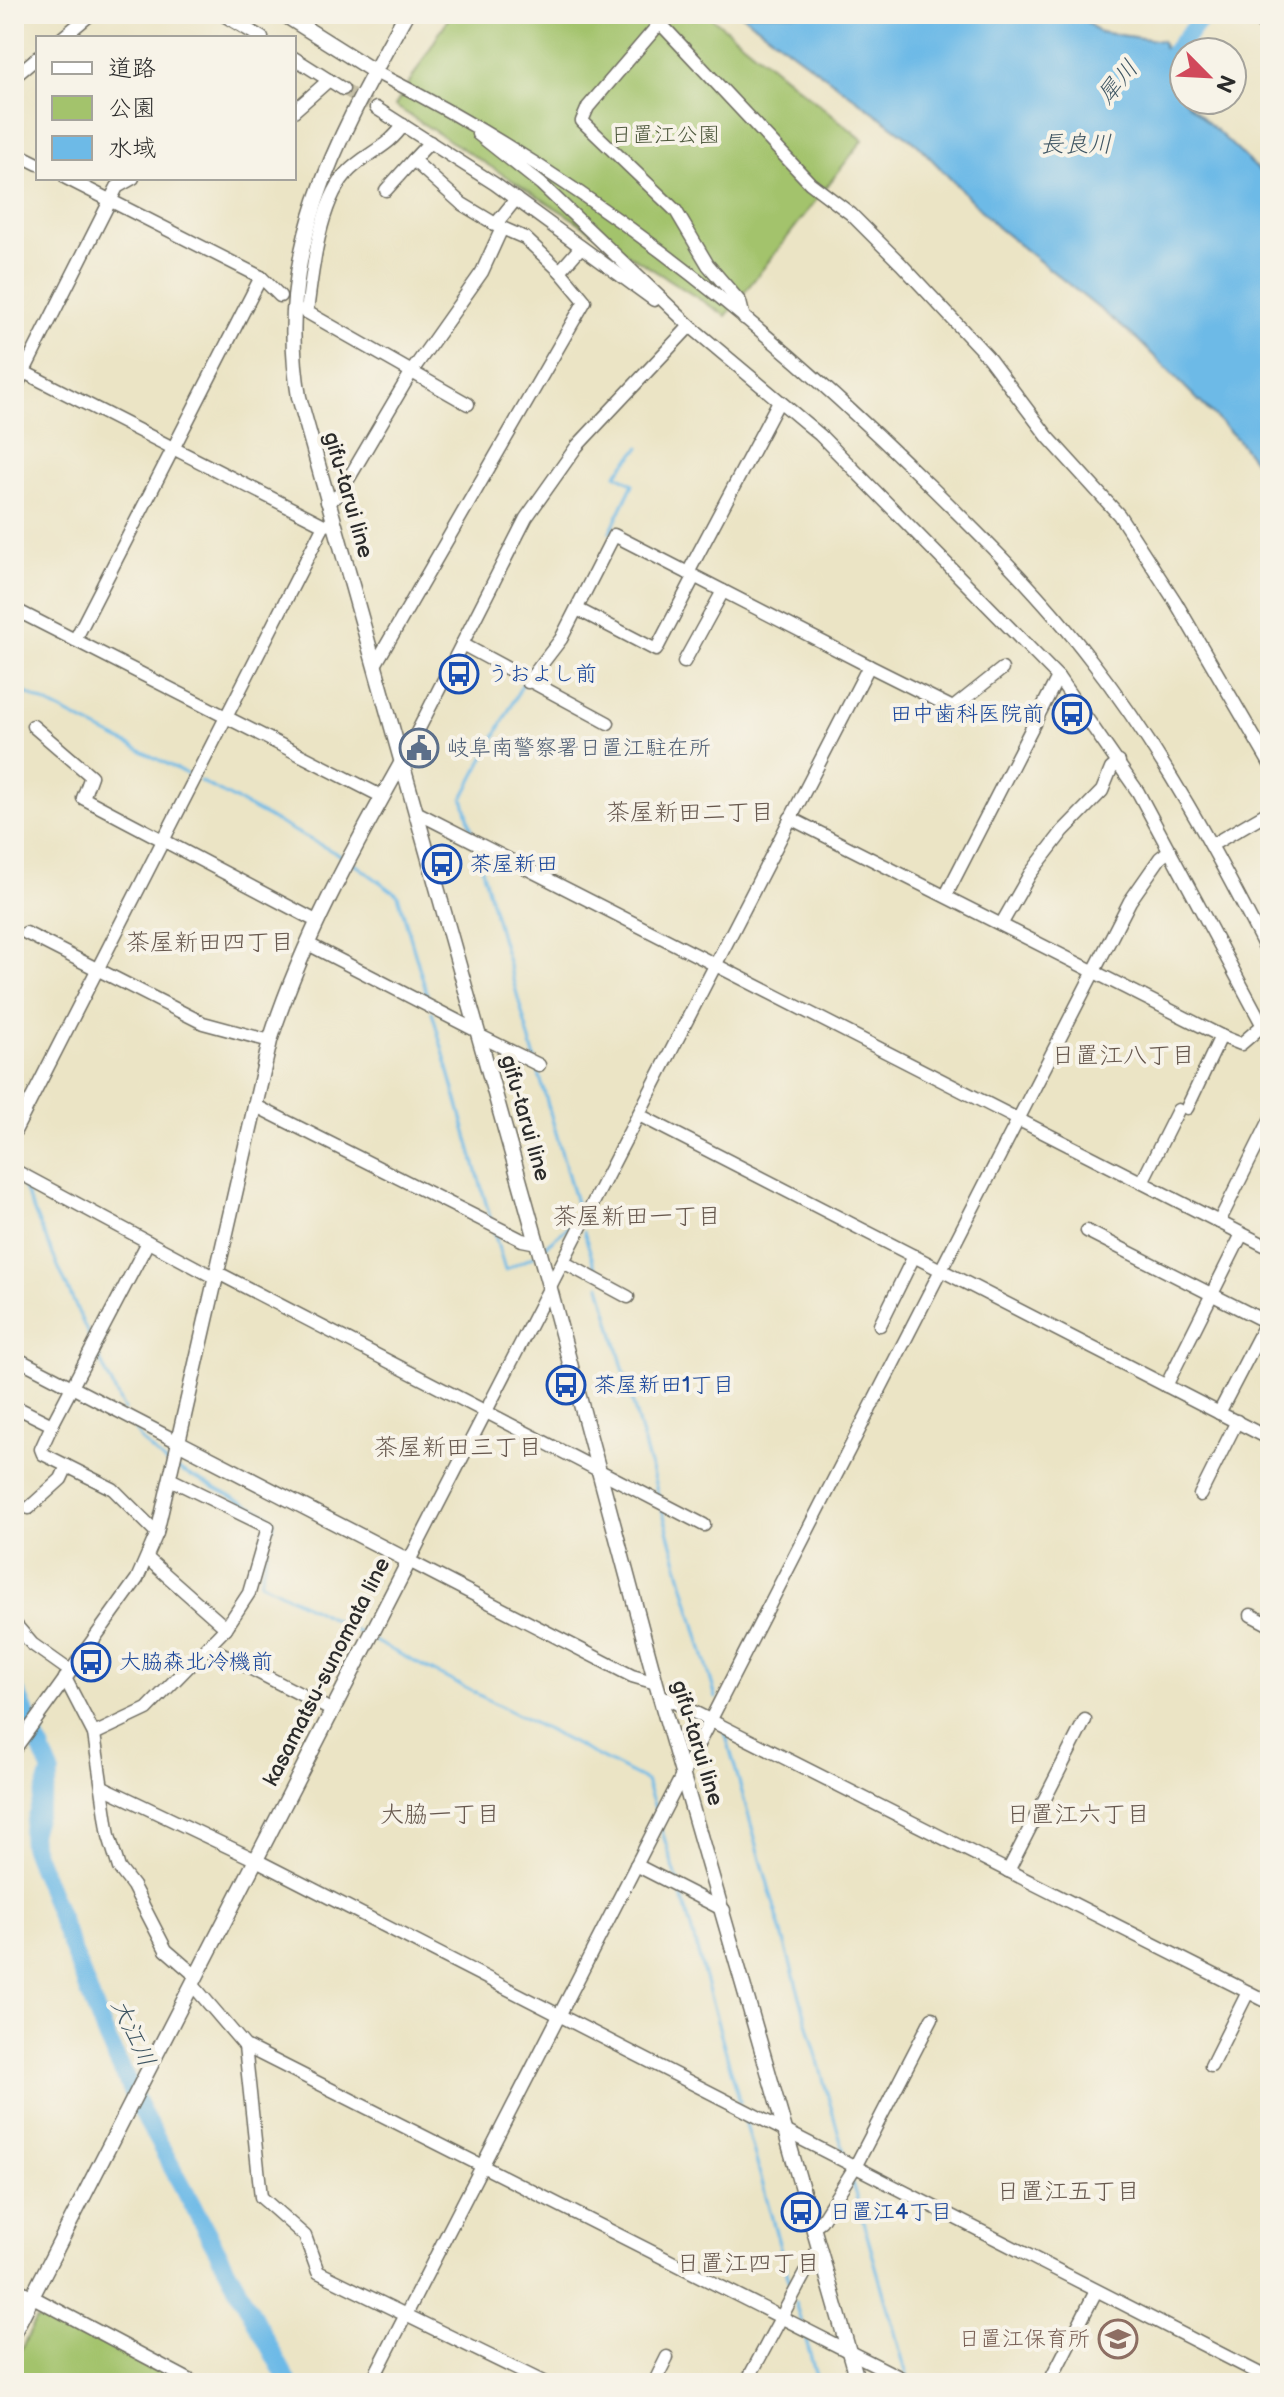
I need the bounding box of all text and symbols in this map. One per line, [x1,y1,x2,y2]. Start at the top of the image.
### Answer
legend [36,36,296,180]
north arrow [1168,36,1248,116]
text: 道路 [108,54,156,83]
water label: 犀川 [1091,54,1145,110]
text: N [1209,70,1241,97]
text: 公園 [108,94,156,123]
park label: 日置江公園 [610,122,720,149]
water label: 長良川 [1040,130,1112,159]
text: 水域 [108,134,156,163]
street label: gifu-tarui line [317,429,379,561]
bus stop icon: うおよし前 [438,653,480,695]
place label: うおよし前 [487,661,597,688]
bus stop icon: 田中歯科医院前 [1051,693,1093,735]
place label: 田中歯科医院前 [890,701,1044,728]
public building icon: 岐阜南警察署日置江駐在所 [398,727,440,769]
place label: 岐阜南警察署日置江駐在所 [447,735,711,762]
district label: 茶屋新田二丁目 [606,798,774,827]
bus stop icon: 茶屋新田 [421,843,463,885]
place label: 茶屋新田 [470,851,558,878]
district label: 茶屋新田四丁目 [126,928,294,957]
district label: 日置江八丁目 [1051,1041,1195,1070]
street label: gifu-tarui line [494,1052,556,1184]
district label: 茶屋新田一丁目 [553,1202,721,1231]
bus stop icon: 茶屋新田1丁目 [545,1364,587,1406]
place label: 茶屋新田1丁目 [594,1372,735,1399]
district label: 茶屋新田三丁目 [374,1433,542,1462]
street label: kasamatsu-sunomata line [257,1553,397,1791]
bus stop icon: 大脇森北冷機前 [70,1641,112,1683]
place label: 大脇森北冷機前 [119,1649,273,1676]
street label: gifu-tarui line [665,1677,729,1809]
district label: 大脇一丁目 [380,1800,500,1829]
district label: 日置江六丁目 [1006,1800,1150,1829]
water label: 大江川 [105,1994,161,2072]
district label: 日置江五丁目 [996,2177,1140,2206]
bus stop icon: 日置江4丁目 [780,2191,822,2233]
place label: 日置江4丁目 [829,2199,952,2226]
district label: 日置江四丁目 [676,2249,820,2278]
school or university icon: 日置江保育所 [1097,2318,1139,2360]
place label: 日置江保育所 [958,2326,1090,2353]

